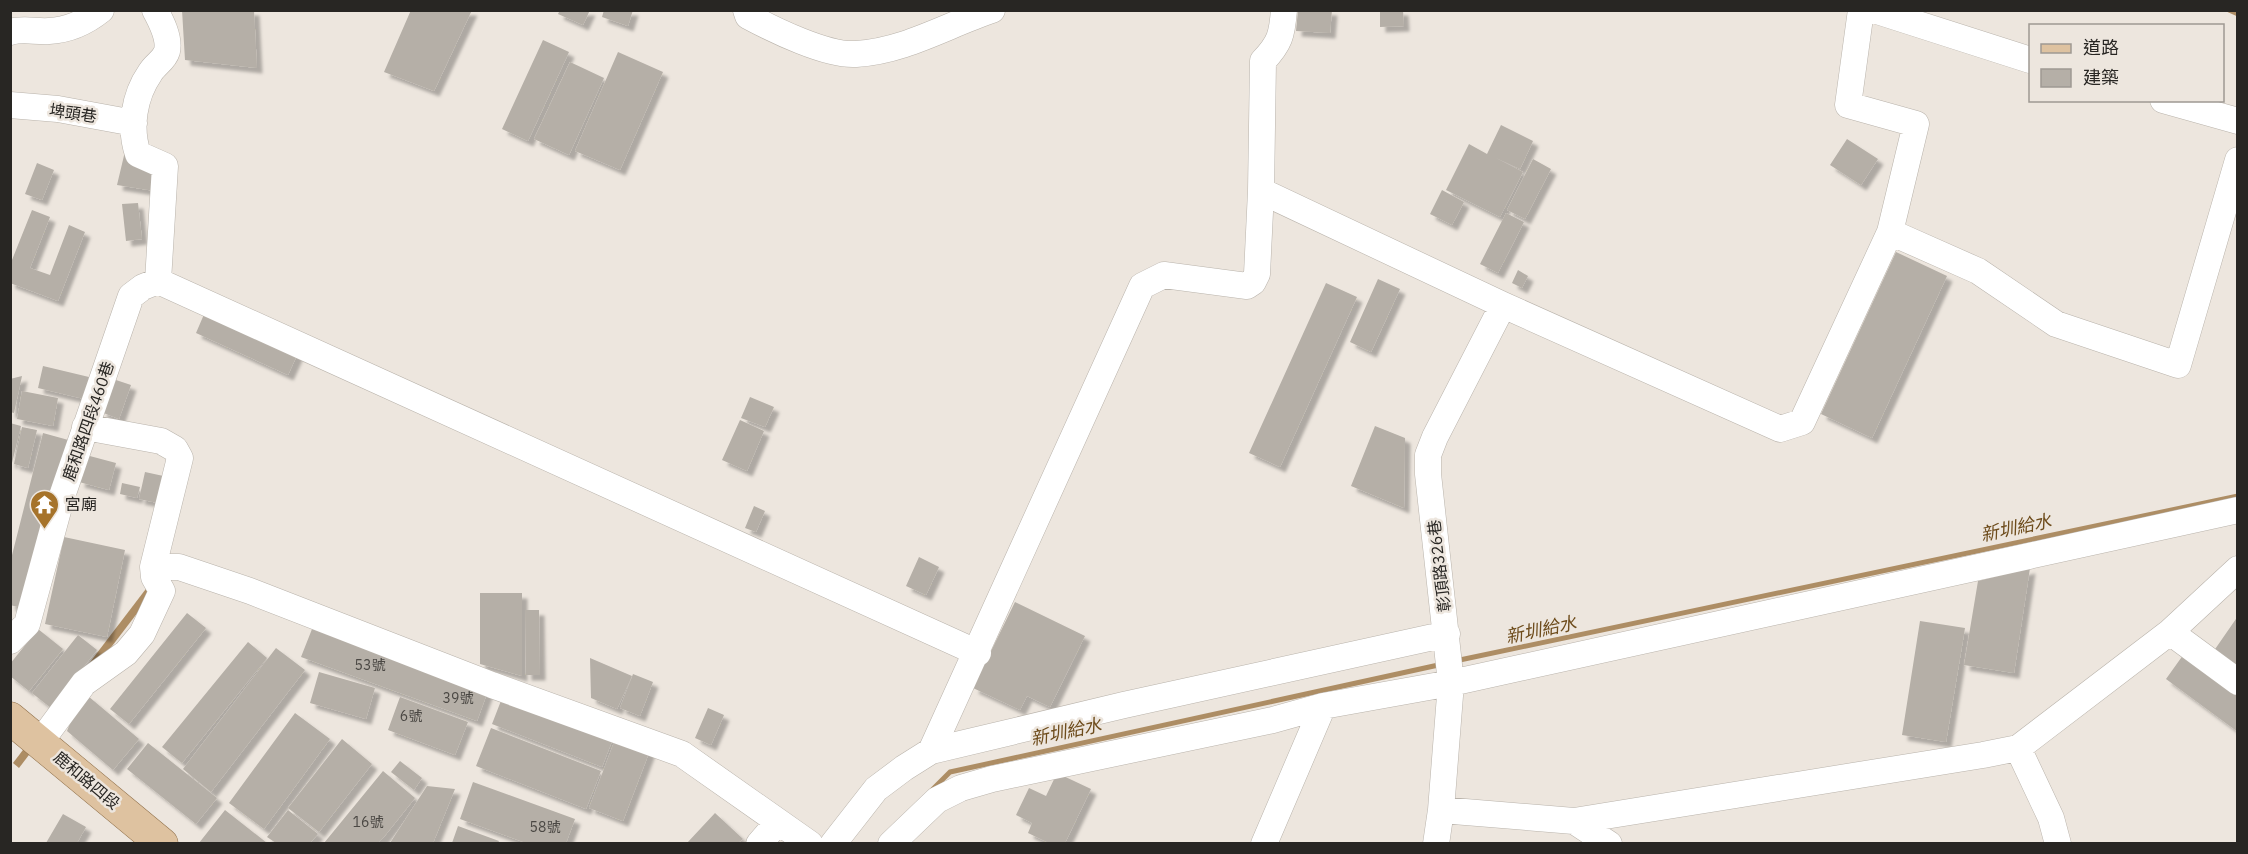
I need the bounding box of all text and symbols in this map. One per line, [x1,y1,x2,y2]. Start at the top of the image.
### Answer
legend [2029,24,2224,102]
text: 道路 [2083,36,2119,59]
text: 建築 [2083,66,2119,89]
street label: 埤頭巷 [48,100,98,126]
street label: 鹿和路四段460巷 [58,359,118,483]
temple icon: 宮廟 [28,488,60,530]
place label: 宮廟 [65,494,97,514]
water label: 新圳給水 [1978,509,2054,546]
street label: 彰頂路326巷 [1423,519,1455,613]
water label: 新圳給水 [1503,611,1579,648]
house number: 53號 [355,656,385,674]
house number: 39號 [443,689,473,707]
house number: 6號 [400,707,422,725]
water label: 新圳給水 [1028,713,1104,750]
street label: 鹿和路四段 [50,747,124,813]
house number: 16號 [353,813,383,831]
house number: 58號 [530,818,560,836]

